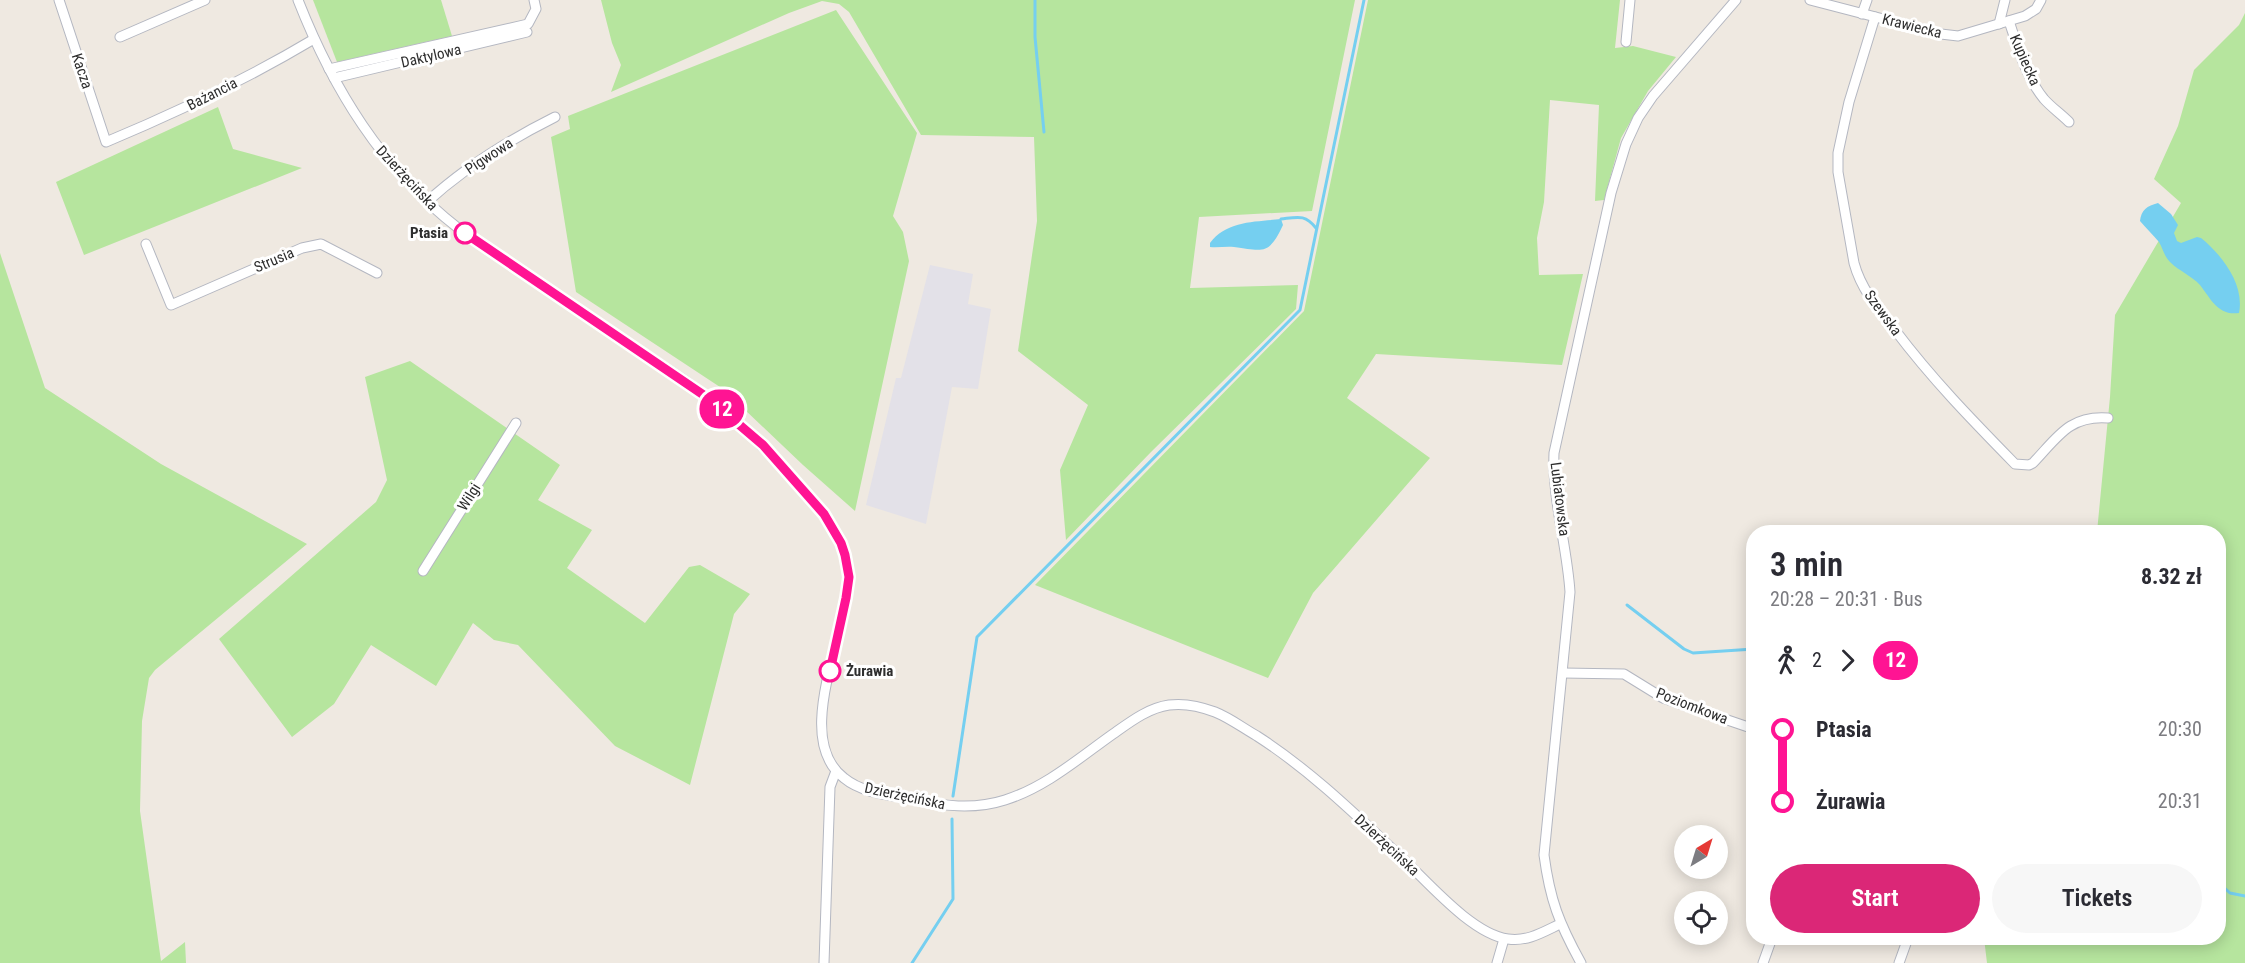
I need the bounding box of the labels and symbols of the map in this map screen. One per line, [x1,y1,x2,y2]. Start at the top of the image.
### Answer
street label: Krawiecka [1880,10,1944,42]
street label: Kupiecka [2006,32,2044,88]
street label: Daktylowa [399,40,463,72]
street label: Kacza [68,51,96,91]
street label: Bażancia [184,74,240,114]
street label: Pigwowa [462,134,516,178]
street label: Dzierżęcińska [372,142,442,214]
marker: Ptasia [454,222,476,244]
place label: Ptasia [410,224,448,242]
street label: Strusia [251,244,297,276]
street label: Szewska [1860,287,1906,339]
line badge: 12 [695,390,749,428]
street label: Lubiatowska [1547,461,1573,537]
street label: Wilgi [454,480,484,514]
marker: Żurawia [819,660,841,682]
place label: Żurawia [846,662,893,680]
street label: Poziomkowa [1653,684,1731,728]
street label: Dzierżęcińska [863,779,947,813]
street label: Dzierżęcińska [1351,810,1423,880]
north arrow [1674,825,1728,879]

